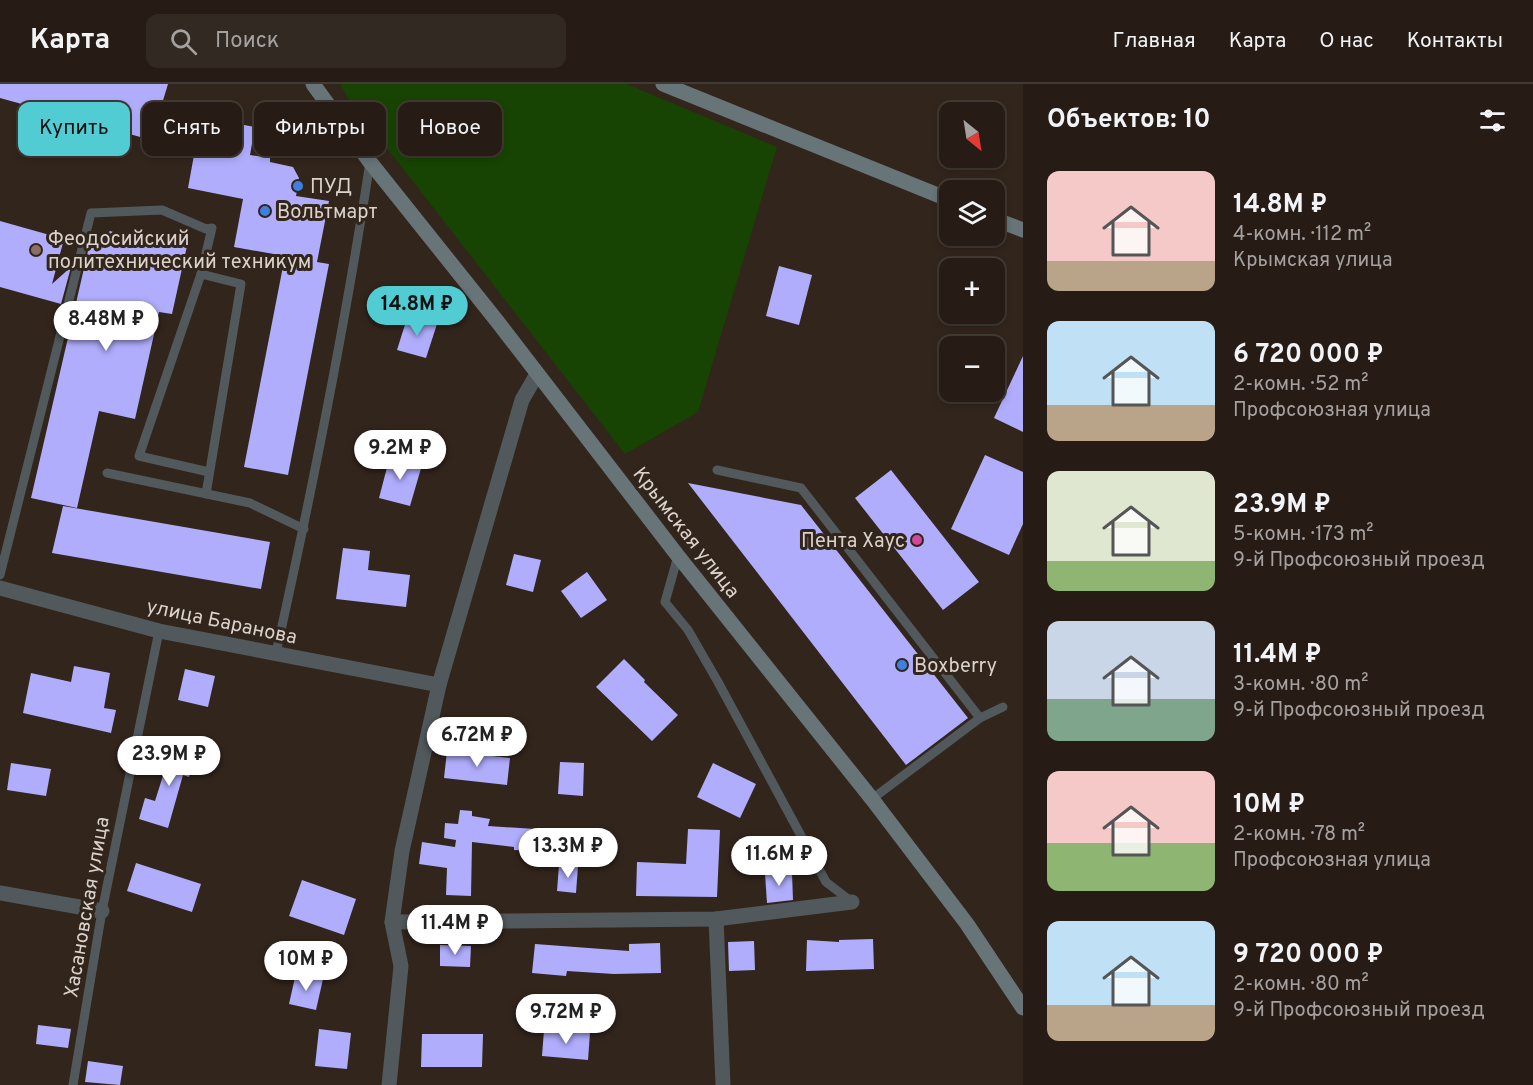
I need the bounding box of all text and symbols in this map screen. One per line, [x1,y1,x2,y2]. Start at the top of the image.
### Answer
search box [146,14,566,68]
text: Карта [30,23,110,59]
icon: search [167,25,200,58]
text: Поиск [215,28,279,55]
text: Главная [1112,28,1196,55]
text: Карта [1229,28,1286,55]
text: О нас [1319,28,1374,55]
text: Контакты [1407,28,1503,55]
chip: Купить [18,102,130,156]
chip: Снять [142,102,242,156]
chip: Фильтры [254,102,386,156]
chip: Новое [398,102,502,156]
north arrow [939,102,1005,168]
map controls [939,102,1005,402]
text: Объектов: 10 [1047,104,1211,137]
icon: filters [1476,104,1509,137]
place label: ПУД [310,175,352,201]
marker: ПУД [291,179,305,193]
button: layers [939,180,1005,246]
text: 14.8M ₽ [1233,189,1327,222]
icon: home [1095,195,1167,267]
place label: Вольтмарт [277,200,378,226]
marker: Вольтмарт [258,204,272,218]
text: 4-комн. · 112 m² [1233,222,1371,248]
place label: Феодосийский политехнический техникум [48,227,311,276]
marker: Феодосийский политехнический техникум [29,243,43,257]
text: Крымская улица [1233,248,1393,274]
button: + [939,258,1005,324]
pin: 14.8M ₽ [362,286,472,337]
text: 14.8M ₽ [381,292,453,318]
pin: 8.48M ₽ [51,301,161,352]
text: 8.48M ₽ [68,307,144,333]
button: − [939,336,1005,402]
text: 6 720 000 ₽ [1233,339,1384,372]
icon: home [1095,345,1167,417]
text: 2-комн. · 52 m² [1233,372,1368,398]
text: Профсоюзная улица [1233,398,1431,424]
pin: 9.2M ₽ [351,430,449,481]
text: 9.2M ₽ [368,436,432,462]
street label: Крымская улица [626,462,745,604]
text: 23.9M ₽ [1233,489,1331,522]
icon: home [1095,495,1167,567]
text: 5-комн. · 173 m² [1233,522,1374,548]
place label: Пента Хаус [801,529,905,555]
marker: Пента Хаус [910,533,924,547]
text: 9-й Профсоюзный проезд [1233,548,1485,574]
street label: улица Баранова [144,594,299,652]
text: 11.4M ₽ [1233,639,1322,672]
icon: home [1095,645,1167,717]
place label: Boxberry [914,654,997,680]
marker: Boxberry [895,658,909,672]
text: 3-комн. · 80 m² [1233,672,1368,698]
text: 9-й Профсоюзный проезд [1233,698,1485,724]
pin: 6.72M ₽ [422,717,532,768]
text: 6.72M ₽ [441,723,513,749]
pin: 23.9M ₽ [114,736,224,787]
text: 23.9M ₽ [131,742,207,768]
text: 10M ₽ [1233,789,1305,822]
icon: home [1095,795,1167,867]
street label: Хасановская улица [59,815,117,1000]
text: 2-комн. · 78 m² [1233,822,1365,848]
pin: 13.3M ₽ [513,828,623,879]
text: 13.3M ₽ [533,834,603,860]
pin: 11.6M ₽ [724,836,834,887]
text: 11.6M ₽ [745,842,813,868]
text: Профсоюзная улица [1233,848,1431,874]
pin: 11.4M ₽ [400,905,510,956]
text: 11.4M ₽ [421,911,489,937]
text: 9 720 000 ₽ [1233,939,1384,972]
pin: 10M ₽ [264,941,348,992]
icon: home [1095,945,1167,1017]
text: 10M ₽ [278,947,334,973]
text: 2-комн. · 80 m² [1233,972,1369,998]
pin: 9.72M ₽ [511,994,621,1045]
text: 9-й Профсоюзный проезд [1233,998,1485,1024]
text: 9.72M ₽ [530,1000,602,1026]

